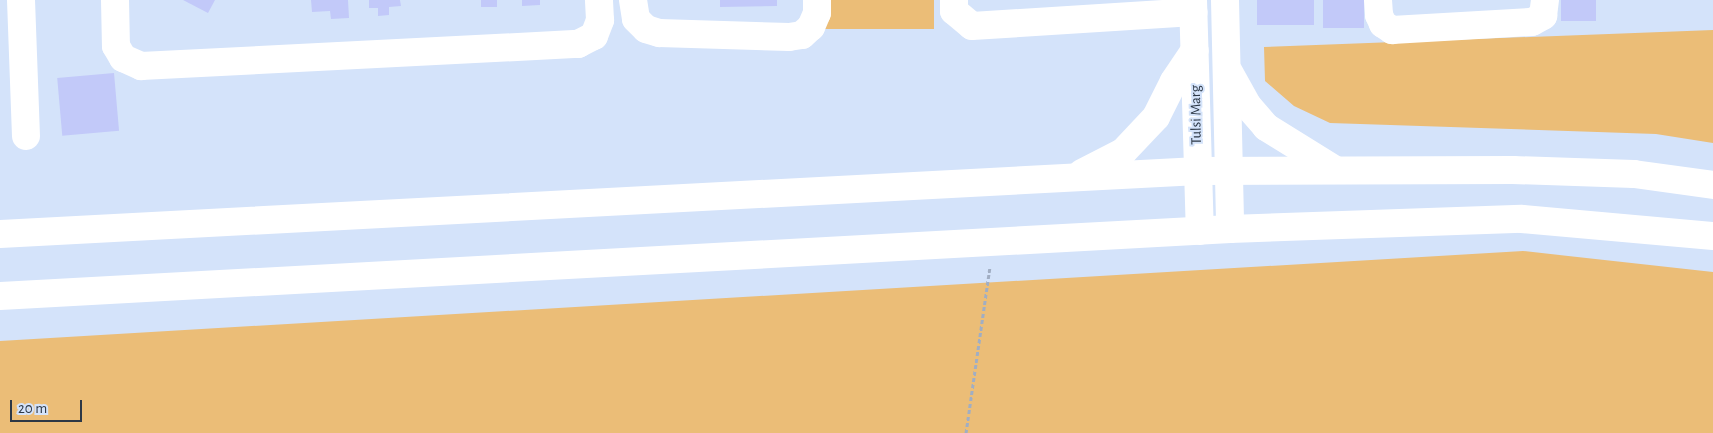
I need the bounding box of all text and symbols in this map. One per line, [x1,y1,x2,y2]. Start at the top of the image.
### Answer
street label: Tulsi Marg [1186,85,1206,145]
scale bar [12,390,85,422]
text: 20 m [18,401,47,416]

